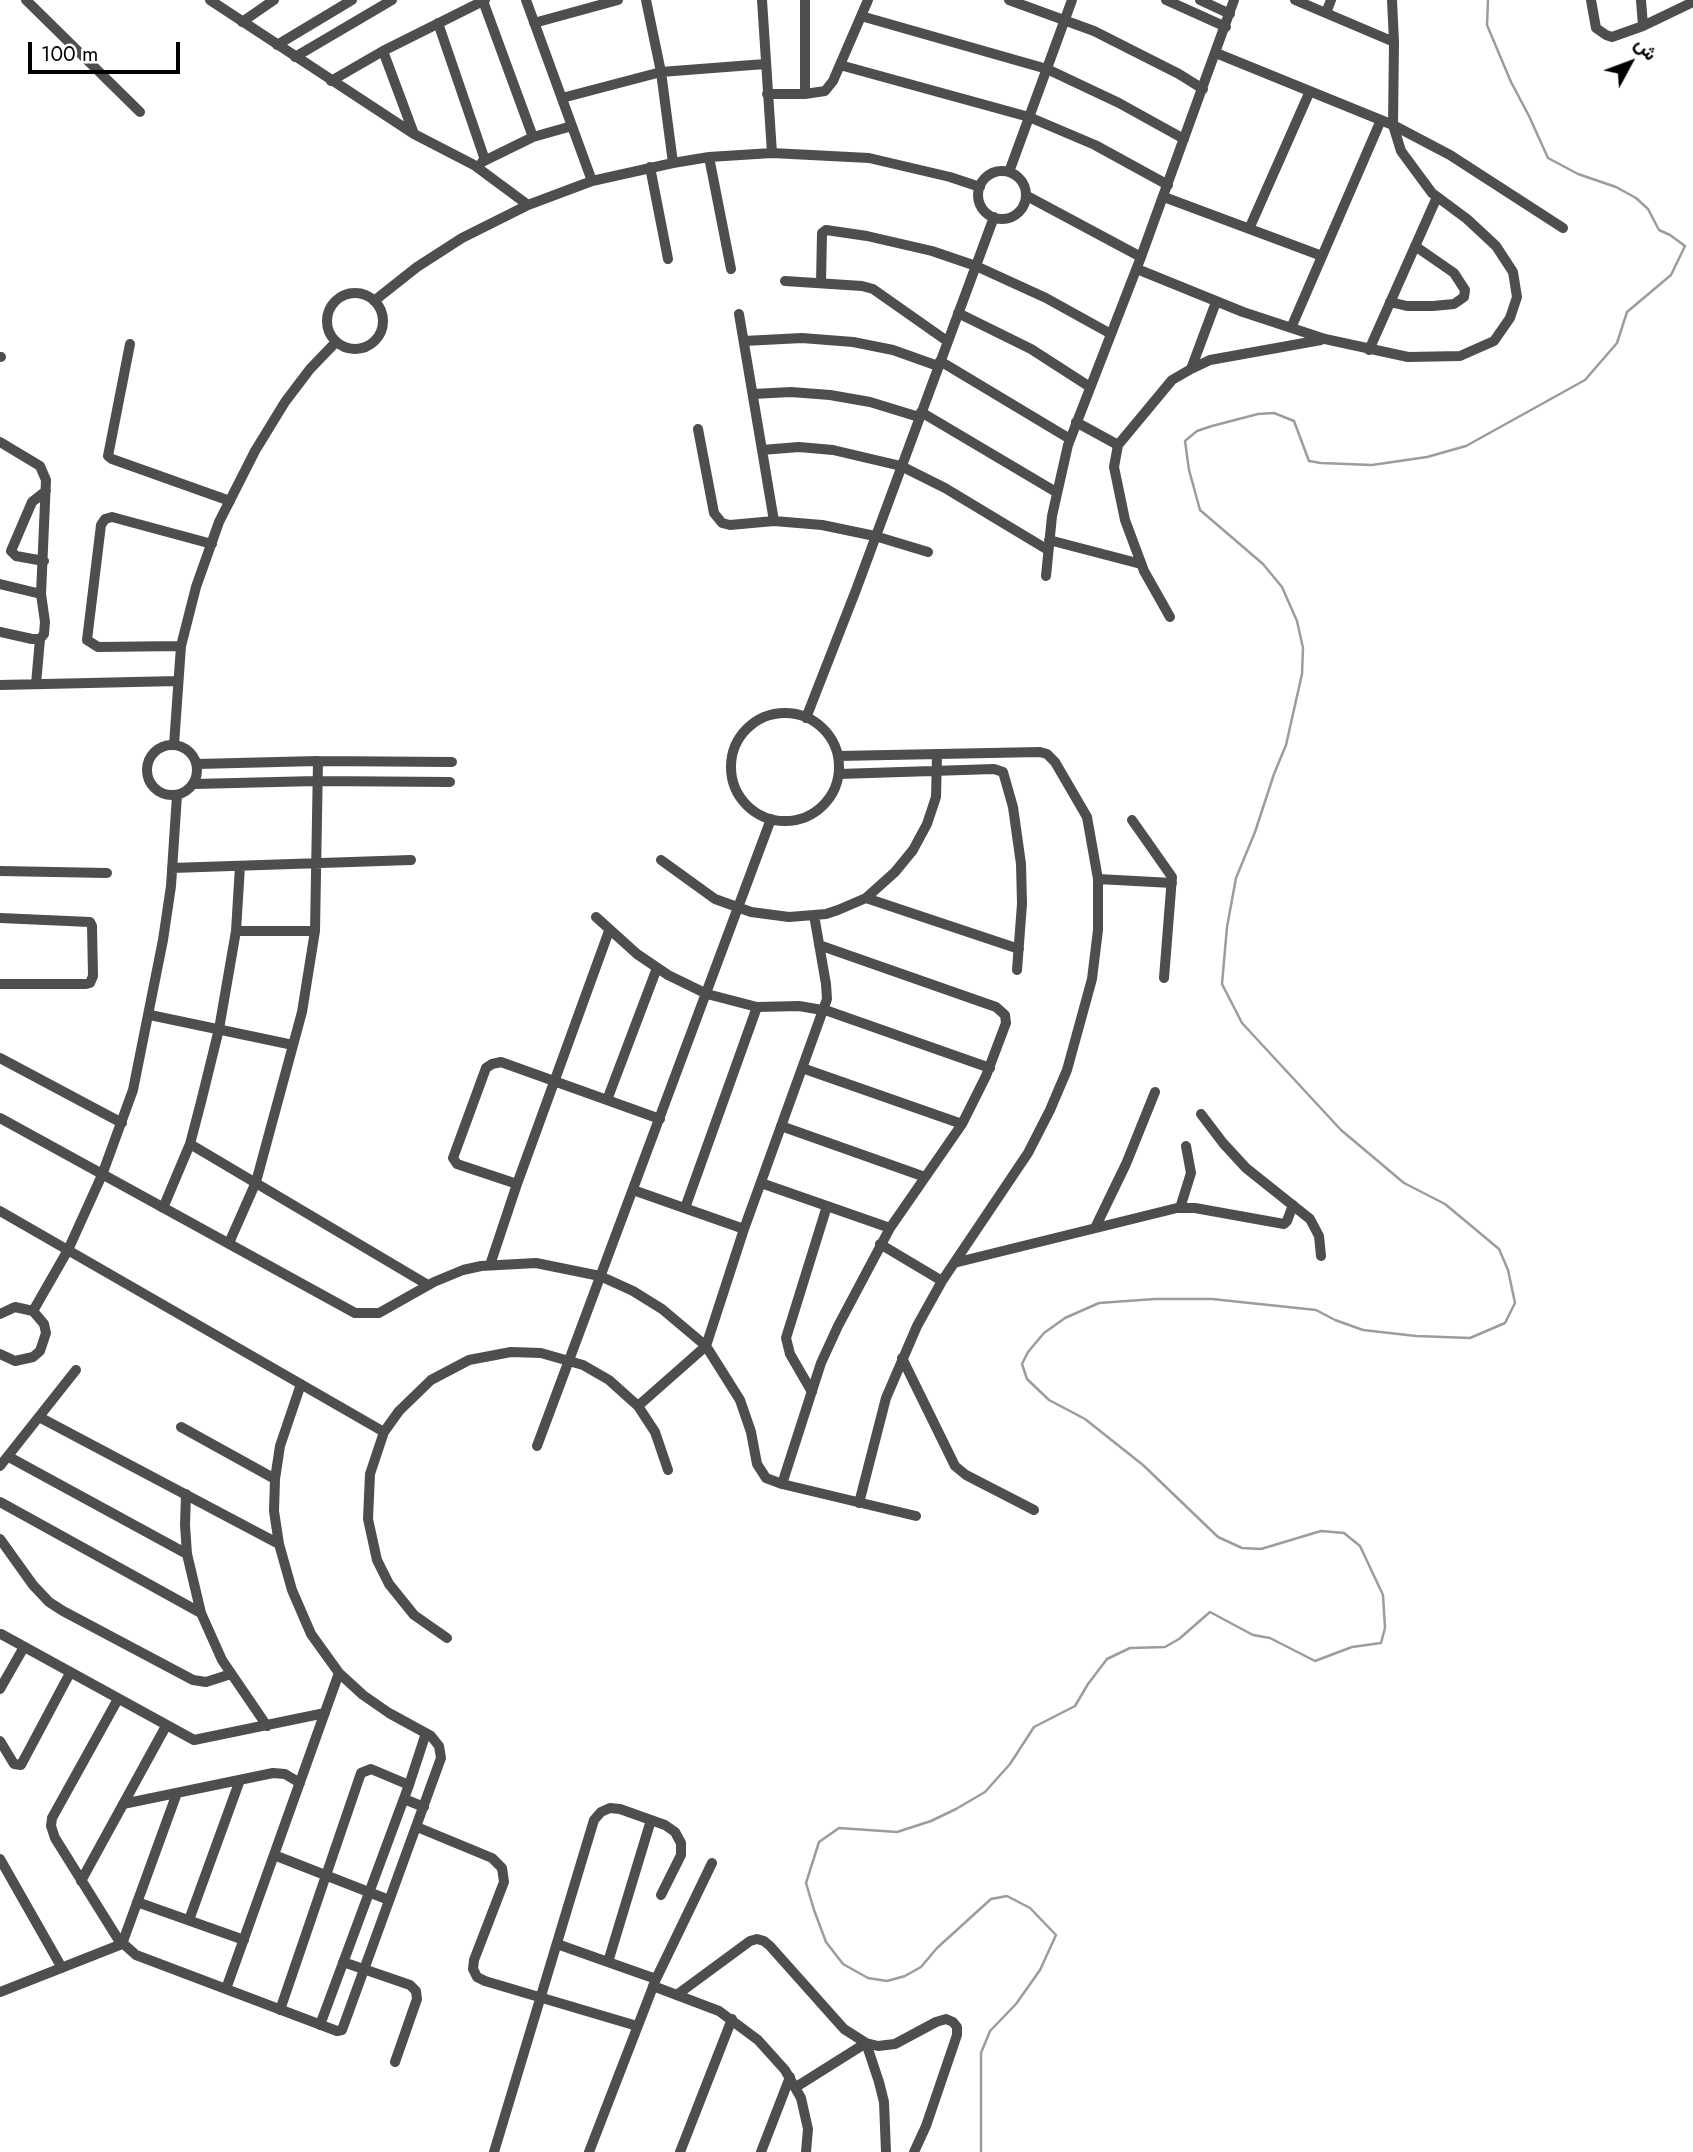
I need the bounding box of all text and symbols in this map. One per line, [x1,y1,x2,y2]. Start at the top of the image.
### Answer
scale bar [32,28,184,72]
north arrow [1595,28,1665,98]
text: ش [1629,31,1664,66]
text: 100 m [41,39,98,69]

